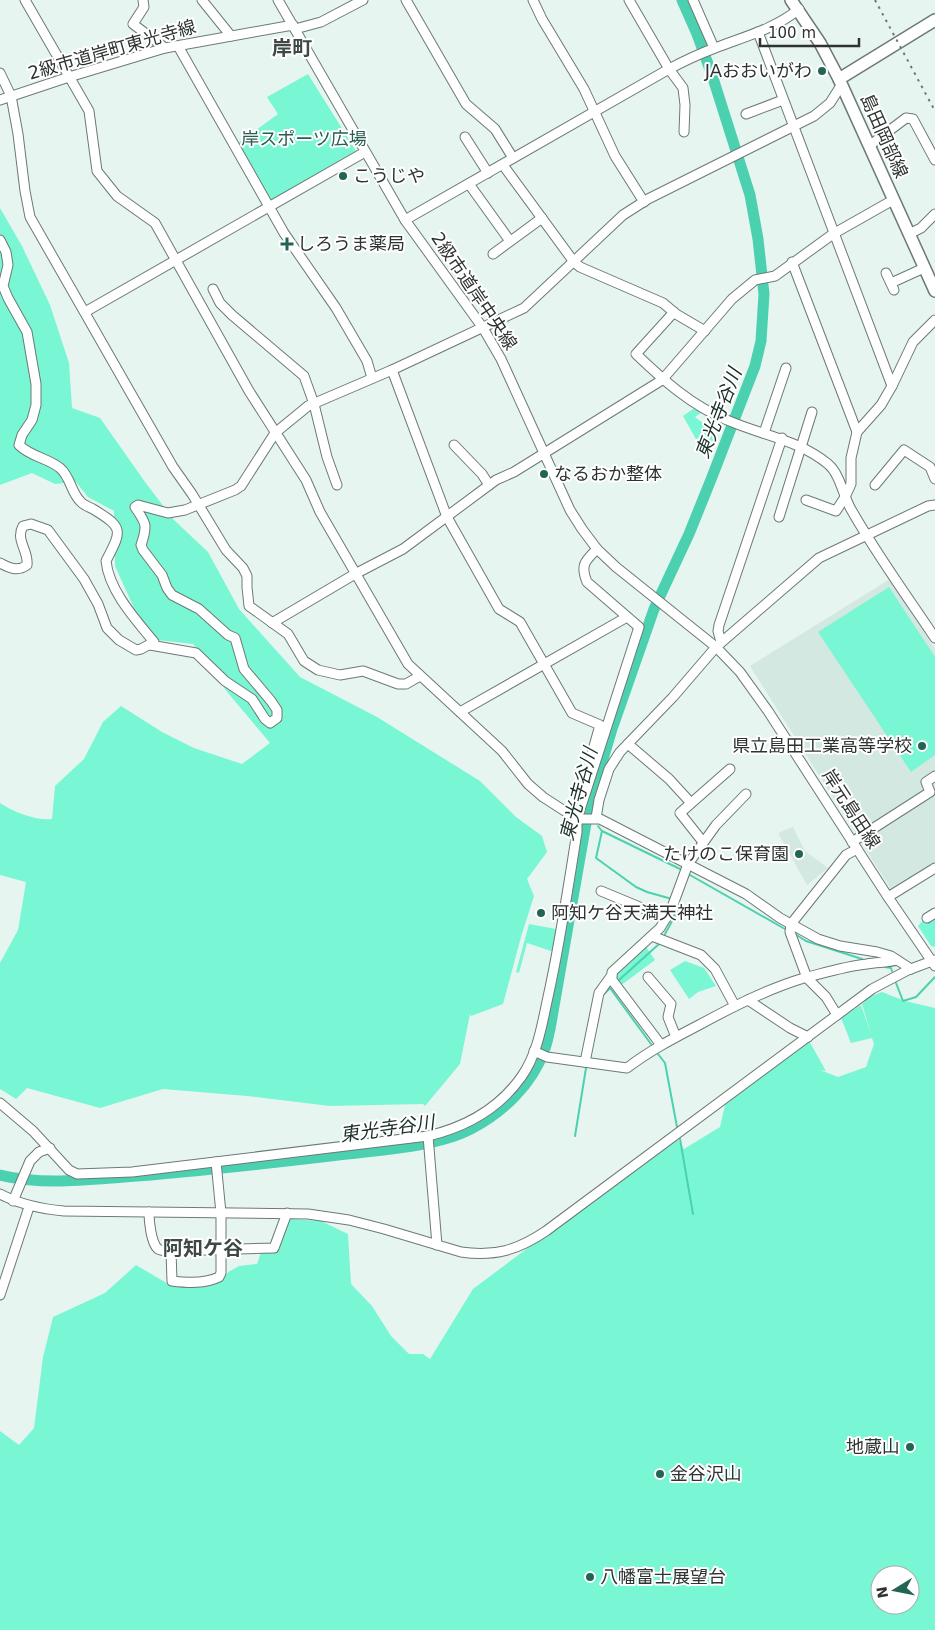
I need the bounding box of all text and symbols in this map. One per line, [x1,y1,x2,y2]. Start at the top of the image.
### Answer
scale bar [760,15,859,47]
street label: 2級市道岸町東光寺線 [26,16,198,84]
text: 100 m [768,24,816,42]
district label: 岸町 [272,36,312,60]
place label: JAおおいがわ [704,60,812,81]
marker: JAおおいがわ [816,65,828,77]
street label: 島田岡部線 [857,90,912,181]
park label: 岸スポーツ広場 [241,128,367,149]
place label: こうじや [353,165,425,186]
marker: こうじや [337,170,349,182]
street label: 2級市道岸中央線 [427,228,522,354]
place label: しろうま薬局 [297,233,405,254]
marker: しろうま薬局 [281,238,293,250]
water label: 東光寺谷川 [691,363,746,461]
place label: なるおか整体 [554,463,662,484]
marker: なるおか整体 [538,468,550,480]
place label: 県立島田工業高等学校 [732,735,912,756]
marker: 県立島田工業高等学校 [916,740,928,752]
water label: 東光寺谷川 [555,743,601,843]
street label: 岸元島田線 [818,765,885,852]
place label: たけのこ保育園 [663,843,789,864]
marker: たけのこ保育園 [793,848,805,860]
place label: 阿知ケ谷天満天神社 [551,902,713,923]
marker: 阿知ケ谷天満天神社 [535,907,547,919]
water label: 東光寺谷川 [338,1110,438,1146]
district label: 阿知ケ谷 [163,1236,243,1260]
place label: 地蔵山 [846,1436,900,1457]
marker: 地蔵山 [904,1441,916,1453]
place label: 金谷沢山 [670,1463,742,1484]
marker: 金谷沢山 [654,1468,666,1480]
north arrow [870,1565,920,1615]
place label: 八幡富士展望台 [600,1566,726,1587]
marker: 八幡富士展望台 [584,1571,596,1583]
text: N [873,1585,891,1599]

